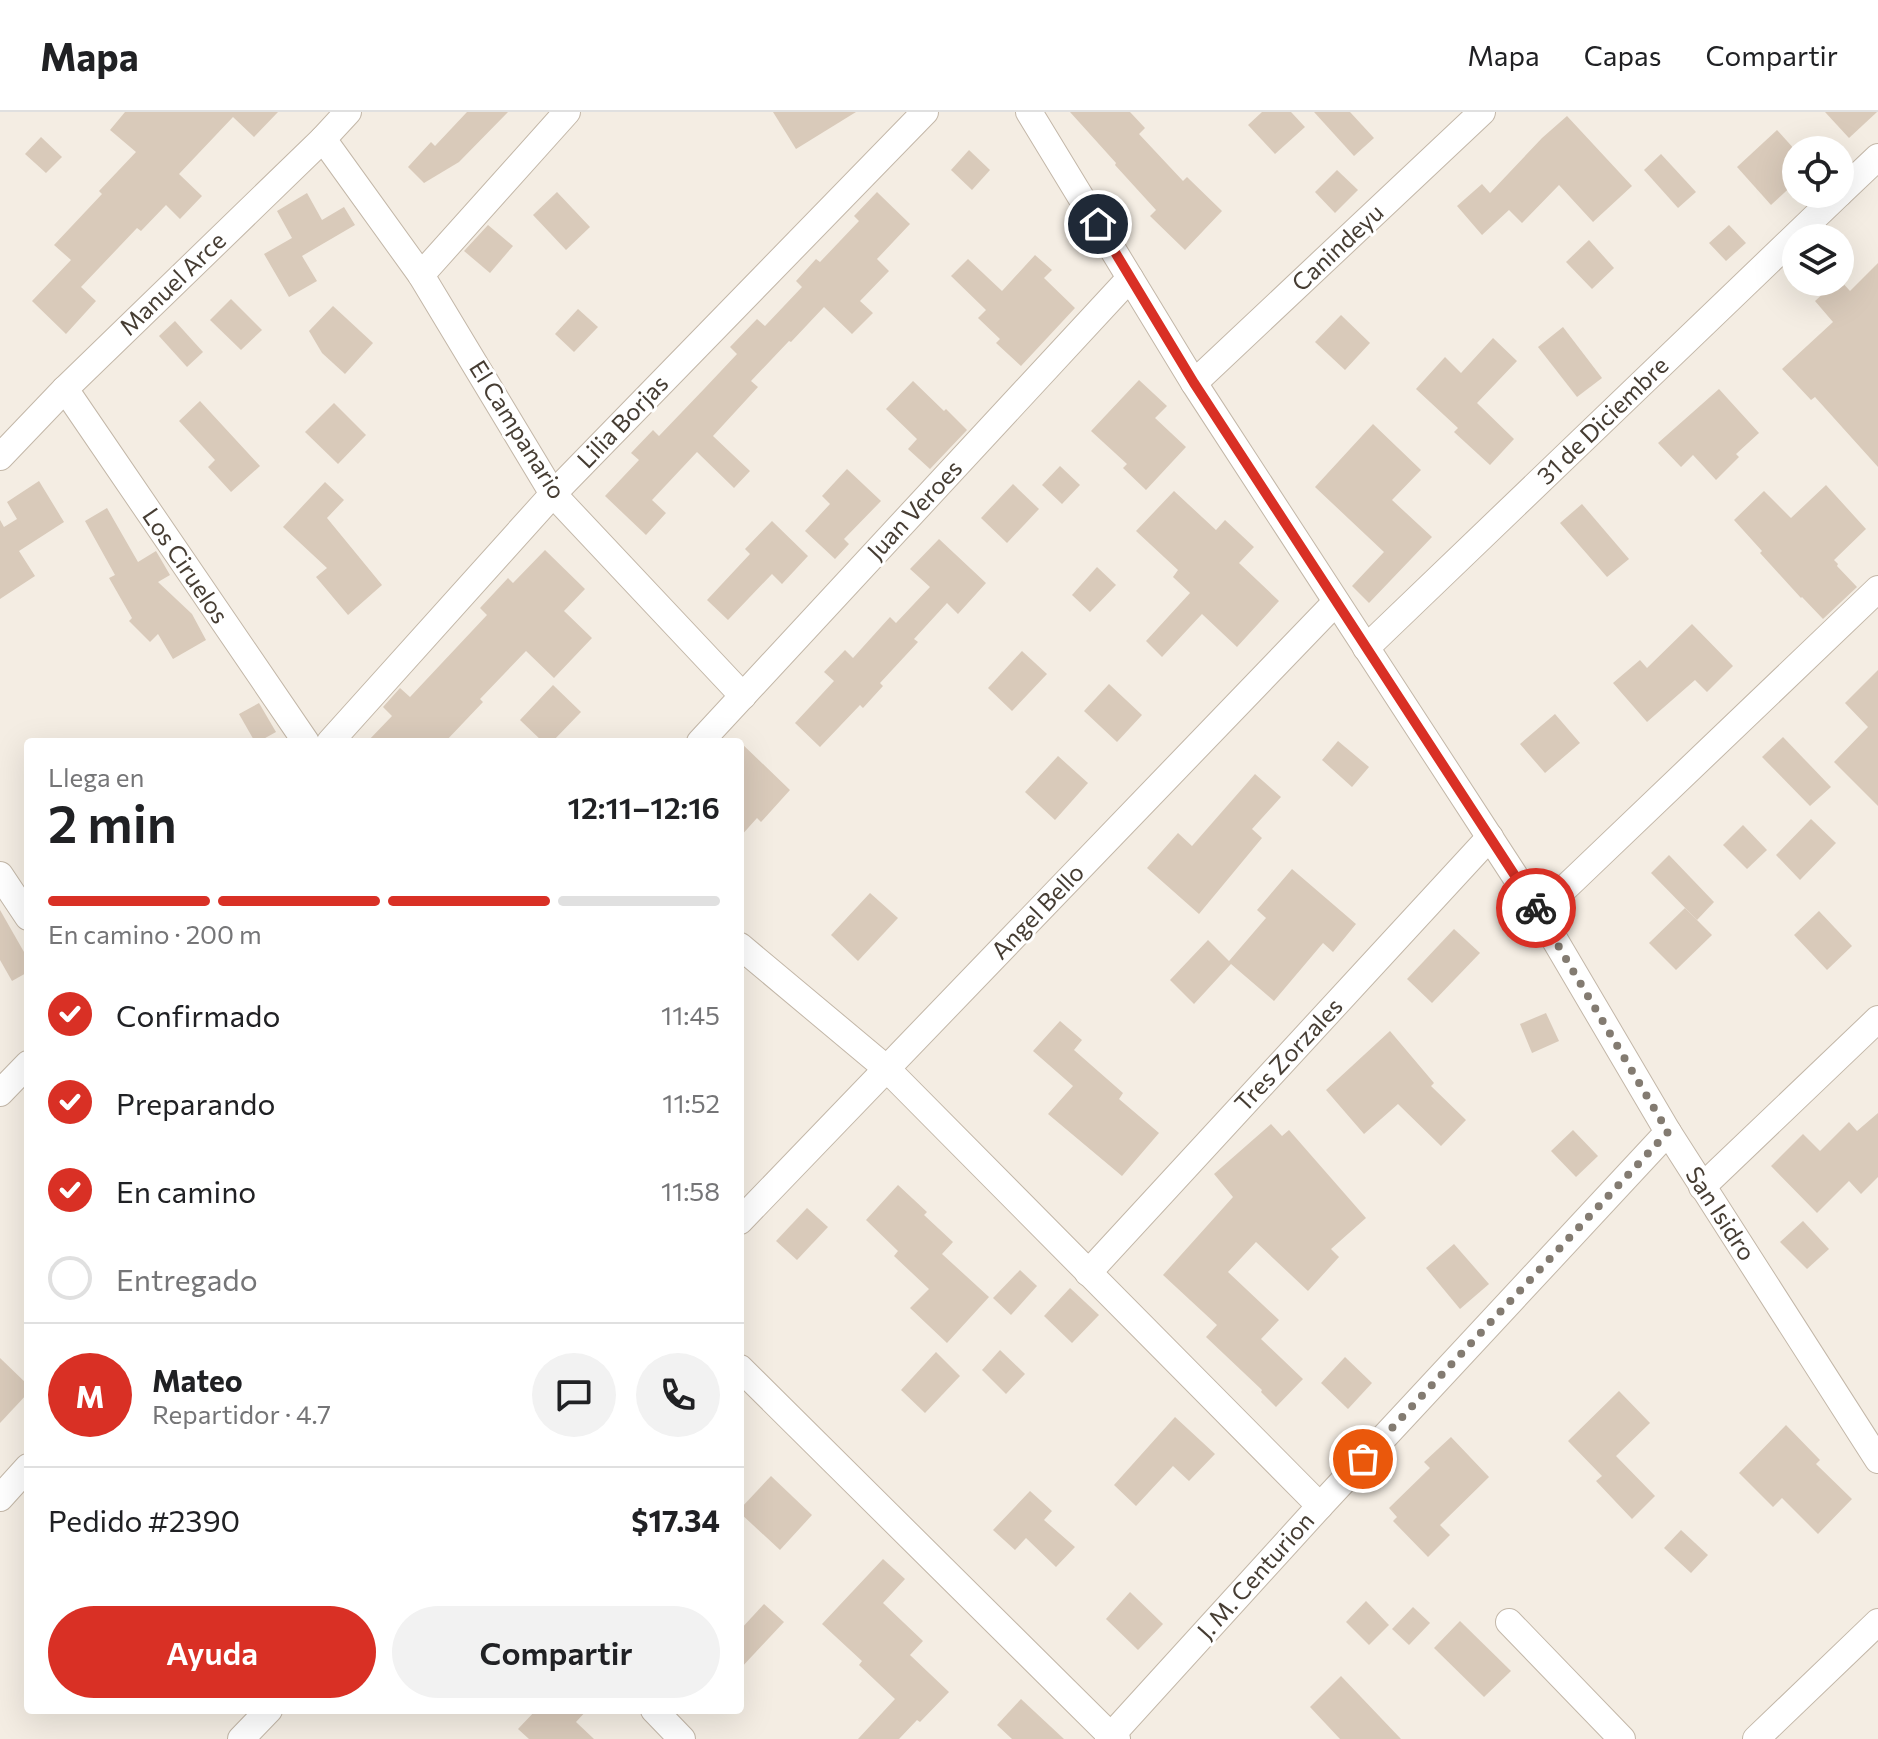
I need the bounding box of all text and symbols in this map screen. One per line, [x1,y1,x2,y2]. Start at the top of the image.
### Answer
text: Mapa [40,32,139,79]
text: Mapa [1467,38,1540,72]
text: Capas [1584,38,1661,72]
text: Compartir [1705,38,1838,72]
map controls [1782,136,1854,296]
button: locate [1782,136,1854,208]
pin [1064,190,1132,258]
street label: Canindeyu [1285,197,1389,297]
icon: home [1076,202,1120,246]
button: layers [1782,224,1854,296]
street label: Manuel Arce [113,225,231,341]
street label: 31 de Diciembre [1530,350,1674,490]
street label: El Campanario [464,355,572,504]
street label: Lilia Borjas [570,368,673,474]
street label: Juan Veroes [860,453,967,565]
street label: Los Ciruelos [137,502,235,628]
text: Llega en [48,761,144,792]
text: 12:11–12:16 [568,788,720,825]
text: 2 min [48,790,177,854]
street label: Angel Bello [984,857,1089,965]
courier [1496,868,1576,948]
icon: bike [1514,886,1558,930]
text: En camino · 200 m [48,918,262,949]
street label: Tres Zorzales [1228,991,1348,1117]
icon: check [48,992,92,1036]
text: Confirmado [116,996,280,1033]
text: 11:45 [661,999,720,1030]
icon: check [48,1080,92,1124]
text: Preparando [116,1084,275,1121]
text: 11:52 [662,1087,720,1118]
street label: San Isidro [1680,1161,1762,1266]
icon: check [48,1168,92,1212]
text: En camino [116,1172,256,1209]
text: 11:58 [661,1175,720,1206]
text: Entregado [116,1260,258,1297]
button: chat [532,1353,616,1437]
button: phone [636,1353,720,1437]
text: Mateo [152,1361,243,1398]
text: M [76,1377,104,1414]
text: Repartidor · 4.7 [152,1398,331,1429]
pin [1329,1425,1397,1493]
icon: bag [1341,1437,1385,1481]
text: Pedido #2390 [48,1501,240,1538]
text: $17.34 [631,1501,720,1538]
street label: J. M. Centurion [1190,1506,1319,1644]
button: Ayuda [48,1606,376,1698]
button: Compartir [392,1606,720,1698]

